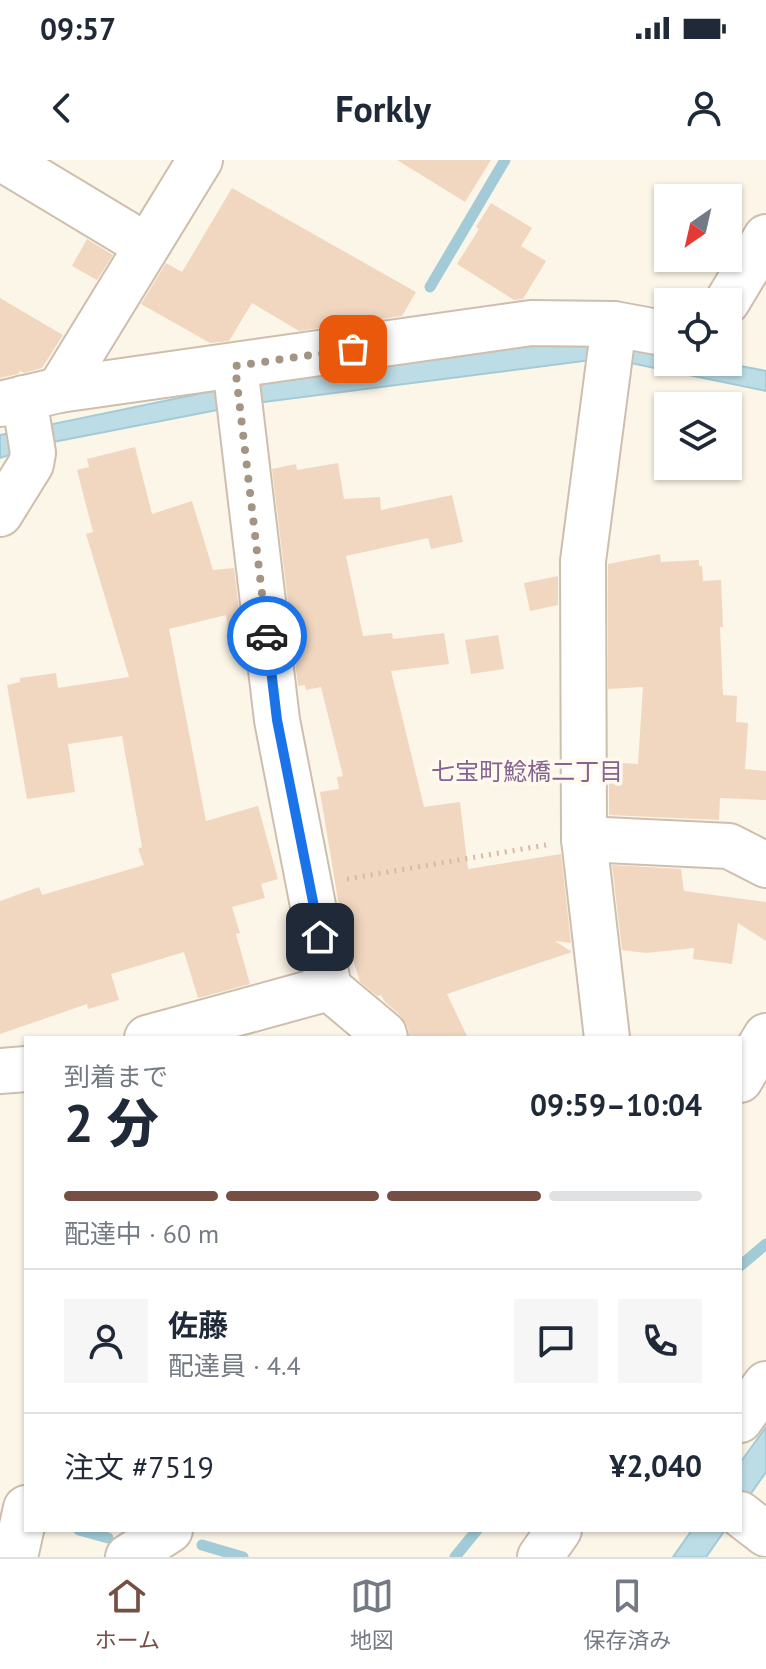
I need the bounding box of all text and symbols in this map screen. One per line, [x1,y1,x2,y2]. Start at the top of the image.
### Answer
text: 09:57 [40,9,116,48]
text: Forkly [335,85,431,132]
icon: back [40,86,84,130]
icon: person [682,86,726,130]
north arrow [654,184,742,272]
map controls [654,184,742,480]
button: locate [654,288,742,376]
pin [319,315,387,383]
icon: bag [331,327,375,371]
button: layers [654,392,742,480]
courier [227,596,307,676]
icon: car [245,614,289,658]
district label: 七宝町鯰橋二丁目 [431,756,623,787]
pin [286,903,354,971]
icon: home [298,915,342,959]
text: 到着まで [64,1060,168,1093]
text: 09:59–10:04 [530,1085,702,1124]
text: 2 分 [64,1089,159,1156]
text: 配達中 · 60 m [64,1217,219,1250]
button: person [64,1299,148,1383]
button: chat [514,1299,598,1383]
button: phone [618,1299,702,1383]
text: 佐藤 [168,1305,228,1344]
text: 配達員 · 4.4 [168,1349,301,1382]
text: ¥2,040 [609,1446,702,1485]
text: 注文 #7519 [64,1447,214,1486]
tab: ホーム [95,1574,160,1654]
tab: 地図 [350,1574,394,1654]
tab: 保存済み [583,1574,671,1654]

